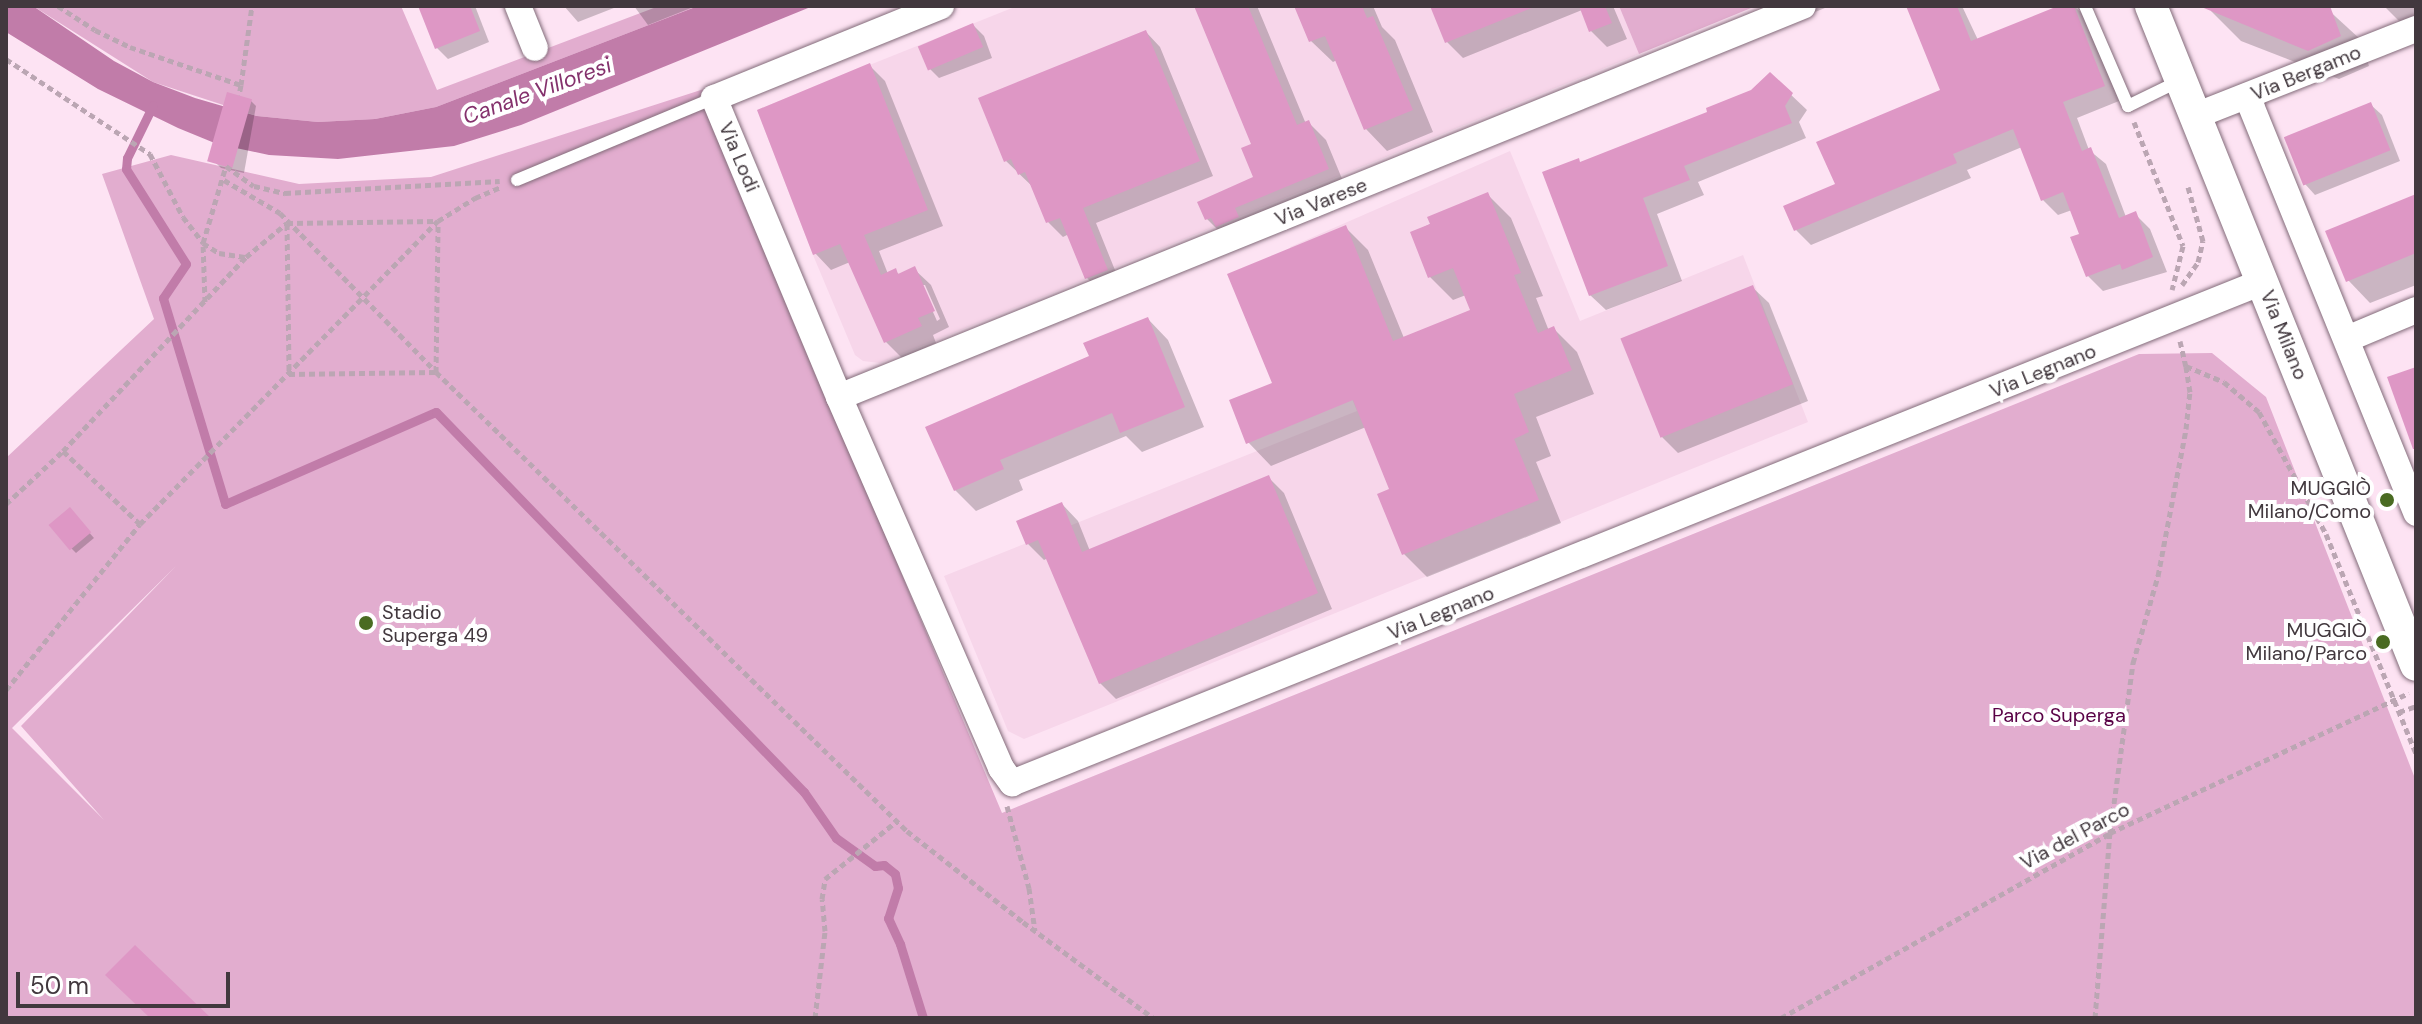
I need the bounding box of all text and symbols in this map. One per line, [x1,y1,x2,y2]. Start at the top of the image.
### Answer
street label: Via Bergamo [2247,40,2365,106]
water label: Canale Villoresi [459,52,615,130]
street label: Via Lodi [714,118,764,196]
street label: Via Varese [1271,173,1371,231]
street label: Via Milano [2255,287,2313,383]
street label: Via Legnano [1986,339,2100,403]
place label: MUGGIÒ Milano/Como [2248,476,2371,523]
marker: MUGGIÒ Milano/Como [2378,491,2396,509]
street label: Via Legnano [1384,581,1498,645]
place label: Stadio Superga 49 [382,600,488,647]
marker: Stadio Superga 49 [357,614,375,632]
place label: MUGGIÒ Milano/Parco [2246,618,2367,665]
marker: MUGGIÒ Milano/Parco [2374,633,2392,651]
park label: Parco Superga [1992,703,2126,727]
street label: Via del Parco [2016,797,2134,875]
scale bar [20,956,234,1006]
text: 50 m [30,970,89,1001]

